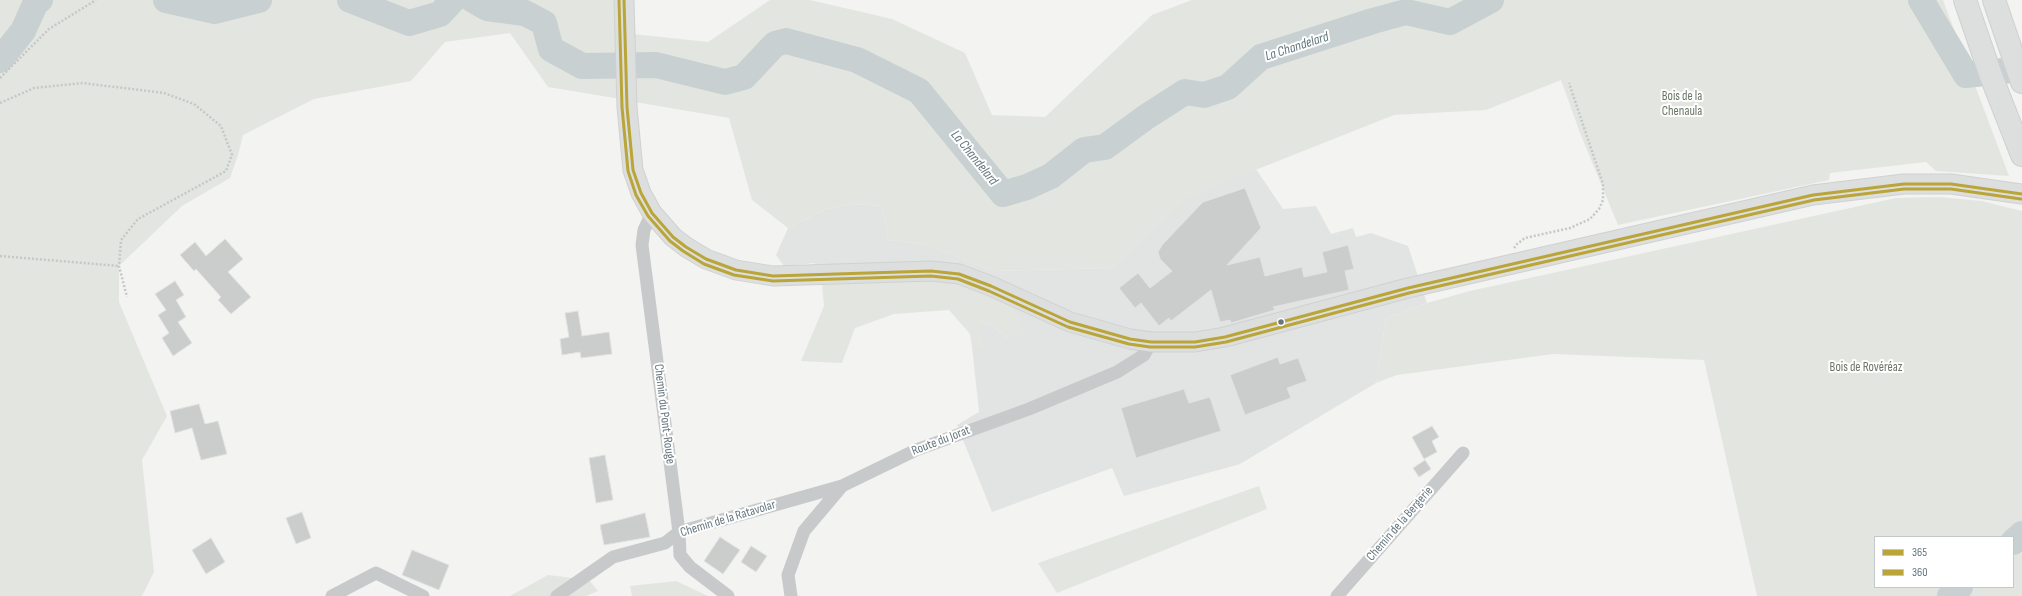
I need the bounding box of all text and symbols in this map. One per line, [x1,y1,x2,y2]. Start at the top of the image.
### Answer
water label: La Chandelard [1263,29,1331,65]
park label: Bois de la Chenaula [1662,89,1702,120]
water label: La Chandelard [947,127,1001,189]
unlabelled marker [1276,317,1286,327]
park label: Bois de Rovéréaz [1830,360,1902,376]
street label: Chemin du Pont-Rouge [650,363,678,465]
street label: Route du Jorat [910,423,972,459]
street label: Chemin de la Bergerie [1363,483,1437,565]
street label: Chemin de la Ratavolar [678,497,778,541]
legend [1874,536,2014,588]
text: 365 [1912,545,1927,560]
text: 360 [1912,565,1928,580]

